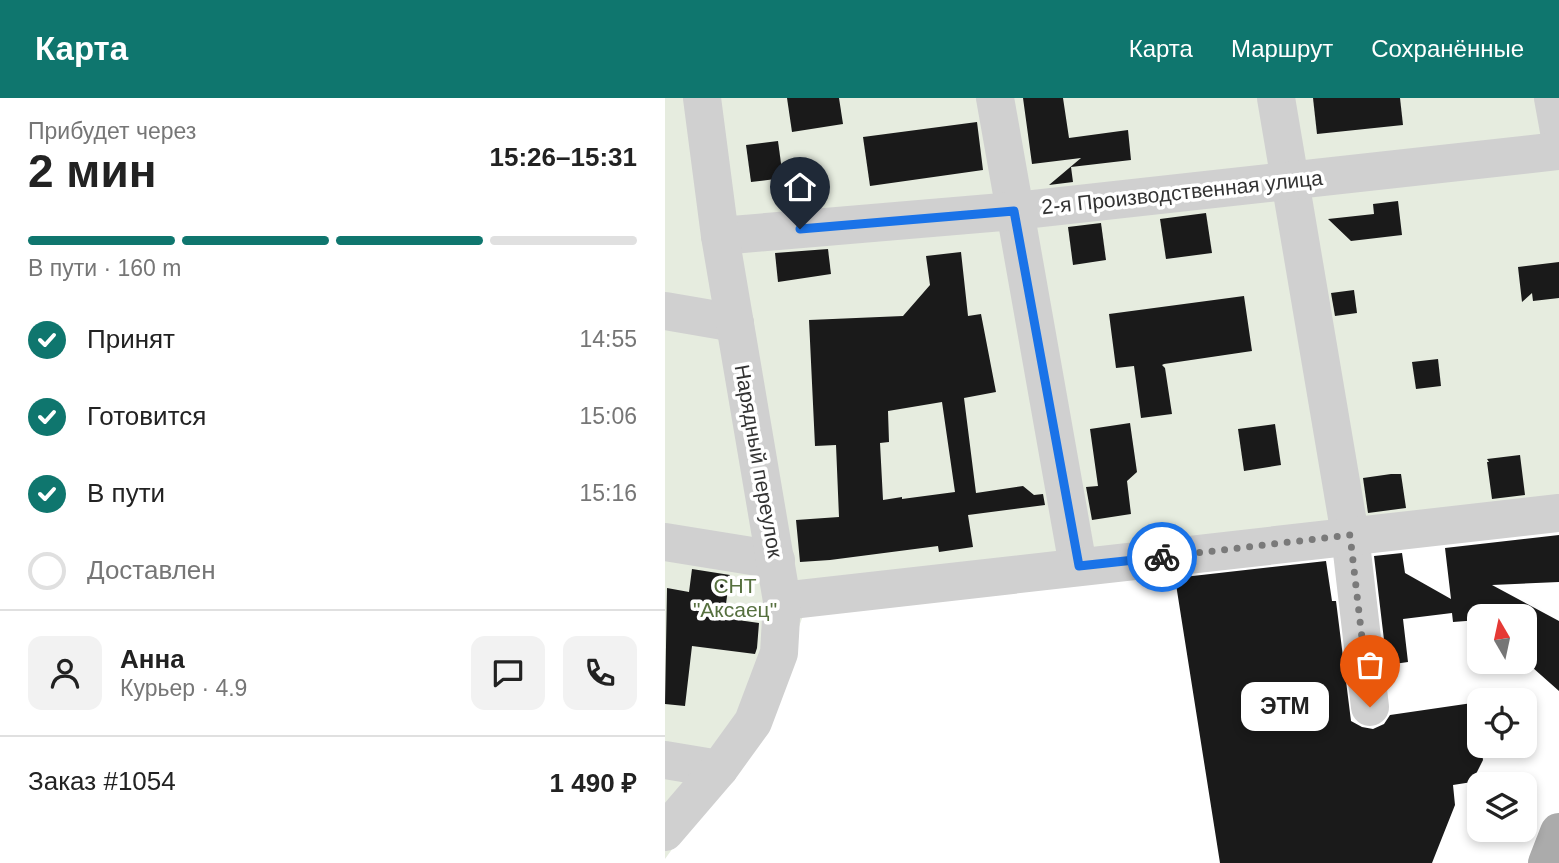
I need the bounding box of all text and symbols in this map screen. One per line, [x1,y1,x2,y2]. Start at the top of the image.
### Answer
text: Карта [35,30,128,67]
text: Карта [1129,35,1193,62]
text: Маршрут [1231,35,1333,62]
text: Сохранённые [1371,35,1524,62]
text: Прибудет через [28,118,196,144]
text: 15:26–15:31 [490,142,637,172]
text: 2 мин [28,145,156,197]
pin [770,157,830,229]
street label: 2-я Производственная улица [1040,166,1324,218]
icon: home [781,168,819,206]
text: В пути · 160 m [28,255,181,281]
icon: check [28,321,66,359]
text: Принят [87,324,175,354]
text: 14:55 [579,326,637,352]
street label: Нарядный переулок [731,363,787,560]
icon: check [28,398,66,436]
text: Готовится [87,401,206,431]
text: 15:06 [579,403,637,429]
icon: check [28,475,66,513]
text: В пути [87,478,165,508]
text: 15:16 [579,480,637,506]
courier [1127,522,1197,592]
icon: bike [1143,538,1181,576]
text: Доставлен [87,555,216,585]
park label: СНТ "Аксаец" [693,574,777,621]
north arrow [1467,604,1537,674]
map controls [1467,604,1537,842]
pin [1340,635,1400,707]
button: person [28,636,102,710]
button: chat [471,636,545,710]
button: phone [563,636,637,710]
text: Анна [120,644,185,674]
icon: bag [1351,646,1389,684]
text: Курьер · 4.9 [120,675,247,701]
callout: ЭТМ [1241,682,1328,732]
button: locate [1467,688,1537,758]
text: ЭТМ [1260,693,1310,719]
text: Заказ #1054 [28,766,176,796]
text: 1 490 ₽ [550,768,637,798]
button: layers [1467,772,1537,842]

